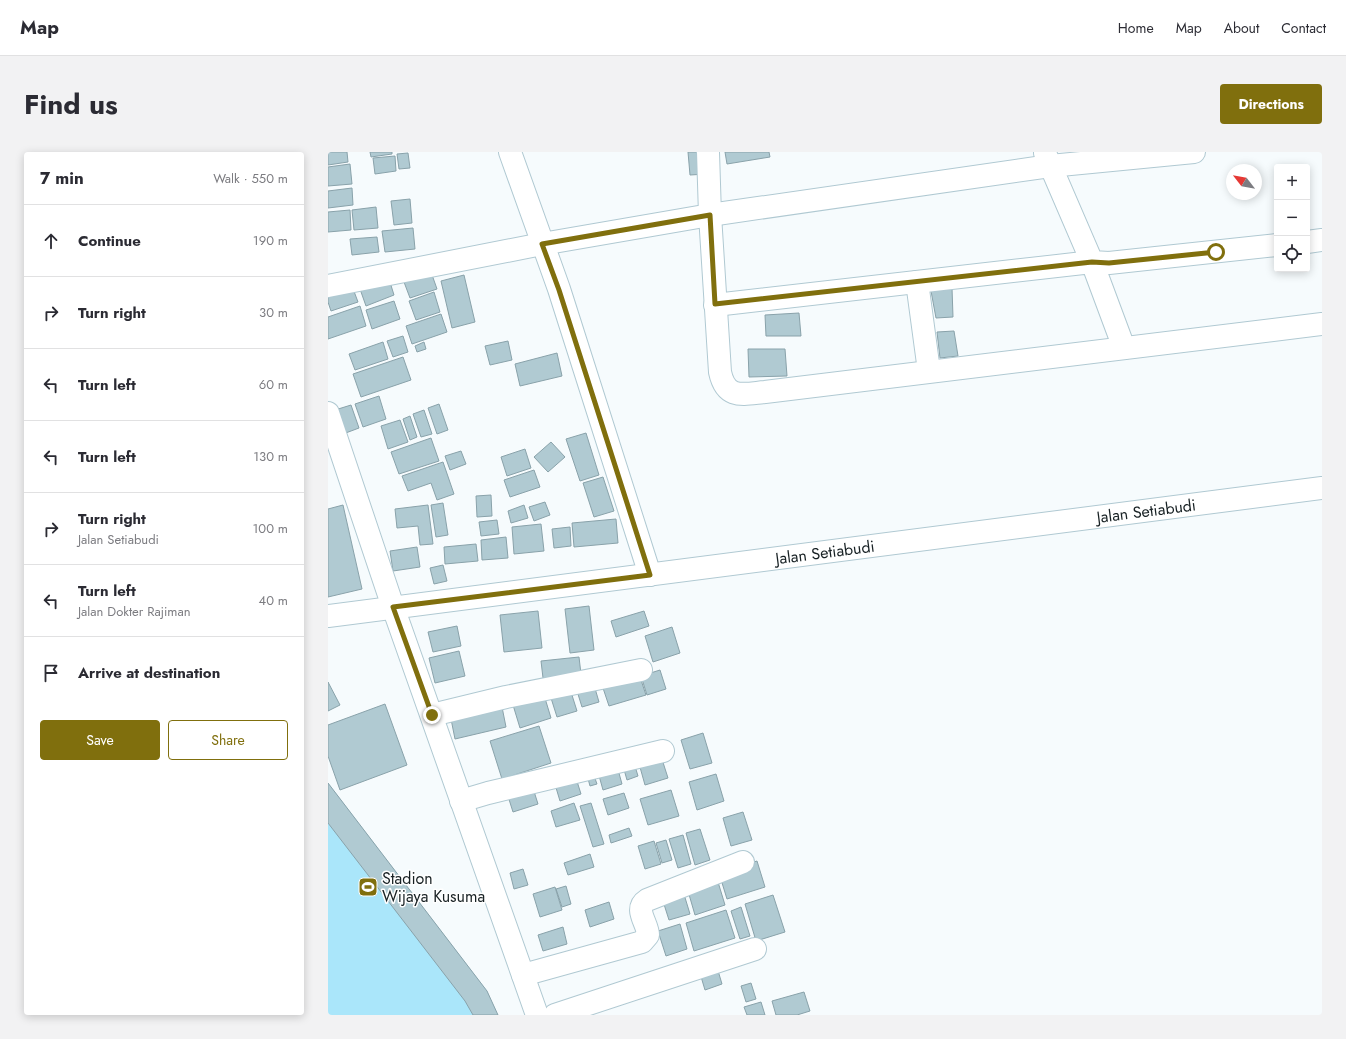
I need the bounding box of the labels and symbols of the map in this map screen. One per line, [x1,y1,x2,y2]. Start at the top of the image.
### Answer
north arrow [1226,164,1262,200]
route start [1207,243,1225,261]
street label: Jalan Setiabudi [1093,493,1197,529]
street label: Jalan Setiabudi [772,534,876,570]
route end [423,706,441,724]
place label: Stadion Wijaya Kusuma [382,867,485,908]
sports icon: Stadion Wijaya Kusuma [357,876,379,898]

